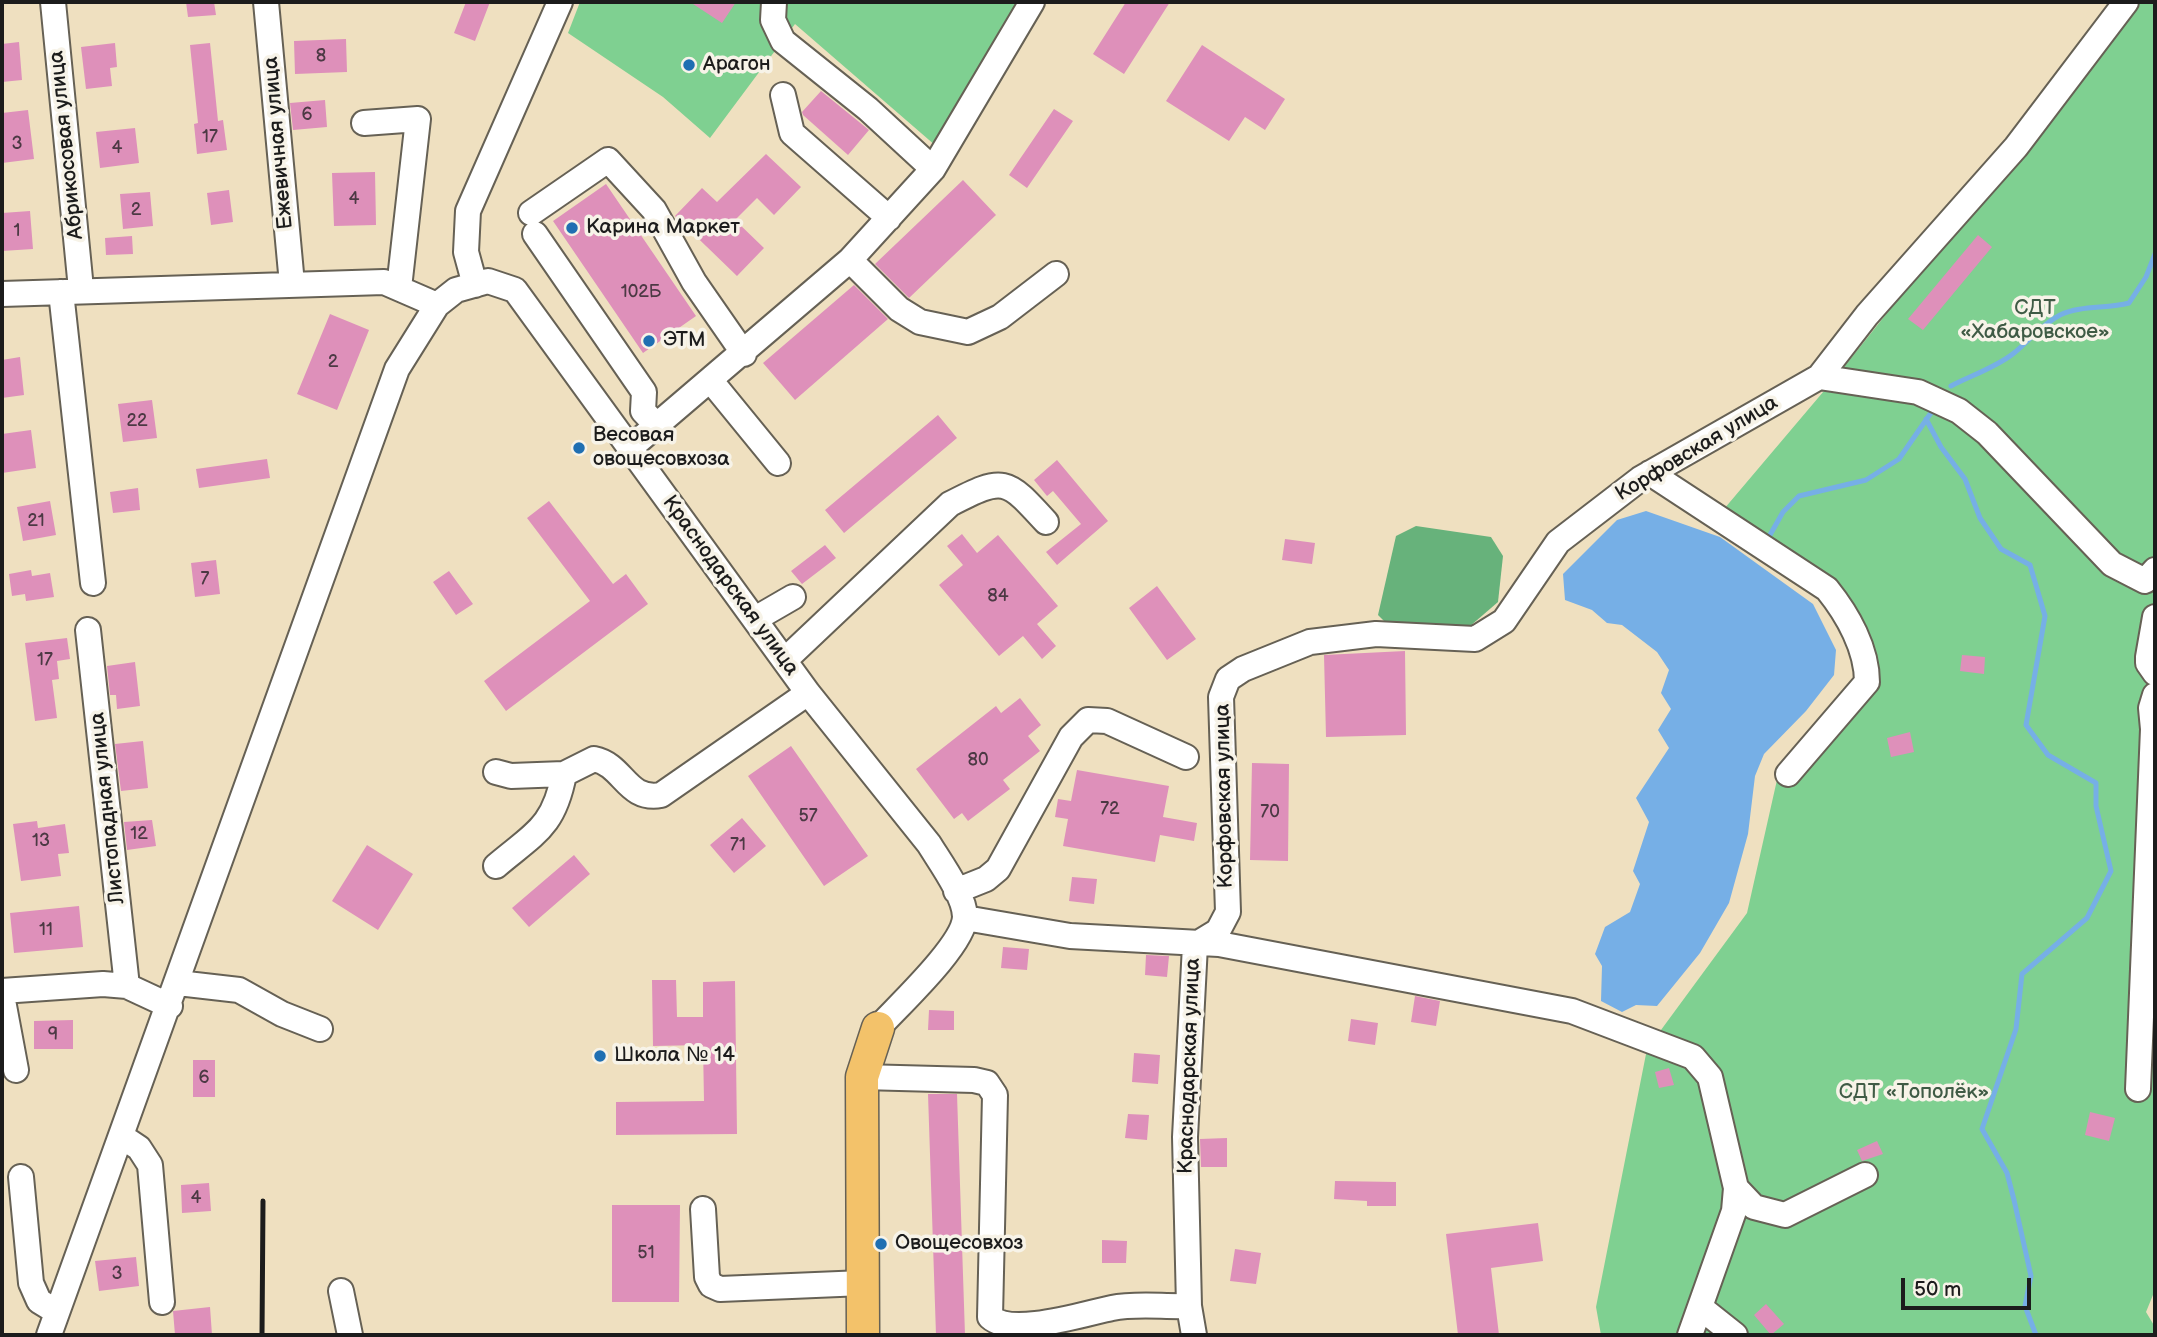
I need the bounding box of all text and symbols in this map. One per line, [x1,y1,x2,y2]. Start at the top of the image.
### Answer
house number: 8 [316,45,326,67]
street label: Абрикосовая улица [45,49,89,241]
place label: Арагон [703,52,771,78]
street label: Ежевичная улица [259,56,299,230]
marker: Арагон [681,57,697,73]
house number: 6 [302,104,312,126]
house number: 17 [202,126,218,148]
house number: 3 [11,133,23,155]
house number: 4 [112,137,122,159]
house number: 4 [349,188,359,210]
house number: 2 [131,199,141,221]
place label: Карина Маркет [586,215,740,241]
house number: 1 [14,220,20,242]
marker: Карина Маркет [564,220,580,236]
house number: 102Б [621,281,661,303]
park label: СДТ «Хабаровское» [1960,296,2110,346]
place label: ЭТМ [663,328,706,354]
marker: ЭТМ [641,333,657,349]
house number: 2 [328,351,338,373]
street label: Корфовская улица [1611,391,1783,507]
house number: 22 [126,410,148,432]
place label: Весовая овощесовхоза [593,423,730,473]
marker: Весовая овощесовхоза [571,440,587,456]
street label: Краснодарская улица [656,491,804,681]
house number: 21 [27,510,45,532]
house number: 7 [201,568,209,590]
house number: 84 [987,585,1009,607]
house number: 17 [37,649,53,671]
street label: Корфовская улица [1211,703,1239,889]
street label: Листопадная улица [85,711,131,905]
house number: 80 [967,749,989,771]
house number: 72 [1100,798,1120,820]
house number: 70 [1260,801,1280,823]
house number: 57 [798,805,818,827]
house number: 12 [130,823,148,845]
house number: 13 [32,830,50,852]
house number: 71 [730,834,746,856]
house number: 11 [39,919,53,941]
street label: Краснодарская улица [1174,957,1206,1175]
house number: 9 [48,1024,58,1046]
place label: Школа № 14 [614,1043,735,1069]
marker: Школа № 14 [592,1048,608,1064]
house number: 6 [199,1067,209,1089]
park label: СДТ «Тополёк» [1839,1080,1989,1106]
house number: 4 [191,1187,201,1209]
place label: Овощесовхоз [895,1231,1023,1257]
marker: Овощесовхоз [873,1236,889,1252]
house number: 51 [637,1242,655,1264]
house number: 3 [111,1263,123,1285]
scale bar [1905,1264,2035,1308]
text: 50 m [1914,1277,1961,1302]

